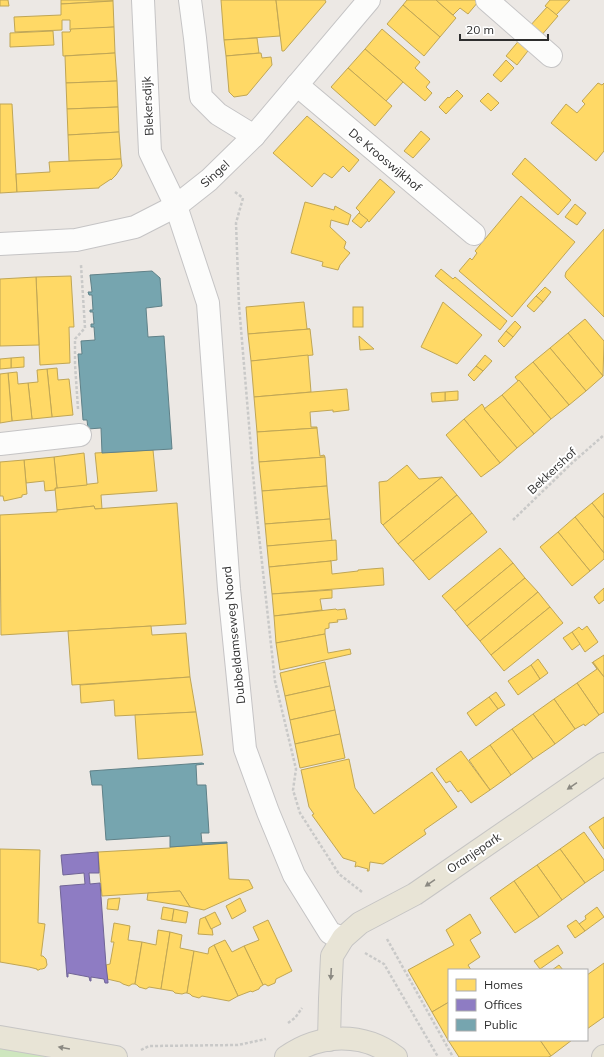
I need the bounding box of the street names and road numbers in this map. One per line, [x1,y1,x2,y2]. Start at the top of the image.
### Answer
street label: Blekersdijk [138,75,157,136]
street label: De Krooswijkhof [346,125,425,195]
street label: Singel [197,157,232,191]
street label: Bekkershof [524,444,580,497]
street label: Dubbeldamseweg Noord [219,565,248,705]
street label: Oranjepark [444,829,504,876]

